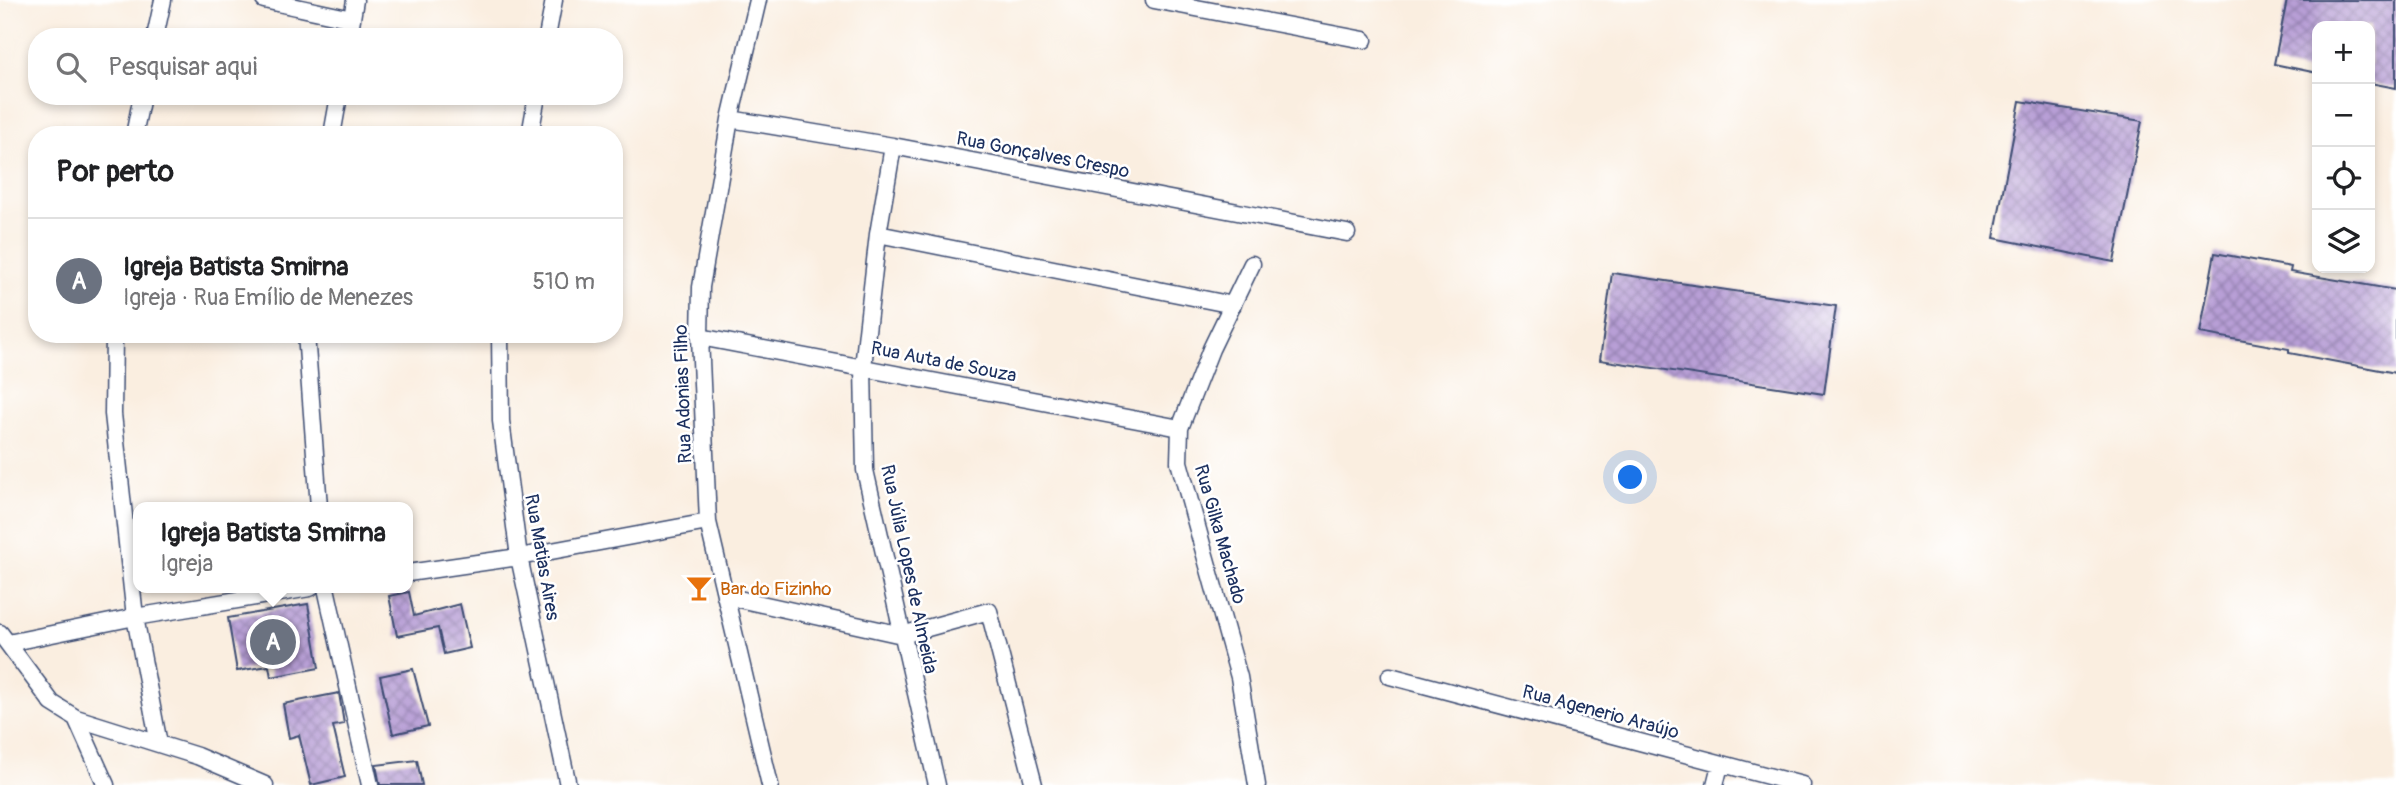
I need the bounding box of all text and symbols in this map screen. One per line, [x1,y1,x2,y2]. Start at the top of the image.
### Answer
map controls [2312,21,2375,273]
button: + [2312,21,2375,84]
search box [28,28,623,105]
icon: search [52,48,90,86]
text: Pesquisar aqui [108,51,257,83]
button: − [2312,84,2375,147]
street label: Rua Gonçalves Crespo [954,126,1131,184]
button: locate [2312,147,2375,210]
text: Por perto [56,153,174,190]
button: layers [2312,210,2375,273]
text: Igreja Batista Smirna [123,251,349,283]
text: A [72,267,86,296]
text: 510 m [532,267,595,296]
text: Igreja · Rua Emílio de Menezes [123,283,413,312]
street label: Rua Adonias Filho [669,324,697,464]
street label: Rua Auta de Souza [869,336,1019,388]
your location [1613,460,1647,494]
street label: Rua Gilka Machado [1189,462,1251,607]
street label: Rua Júlia Lopes de Almeida [875,463,943,676]
street label: Rua Matias Aires [519,492,565,623]
popup [133,502,413,593]
text: Igreja Batista Smirna [160,517,386,549]
text: Igreja [160,549,213,578]
bar icon: Bar do Fizinho [684,573,714,603]
place label: Bar do Fizinho [720,577,832,601]
pin: A [250,616,296,668]
street label: Rua Agenerio Araújo [1520,679,1682,744]

